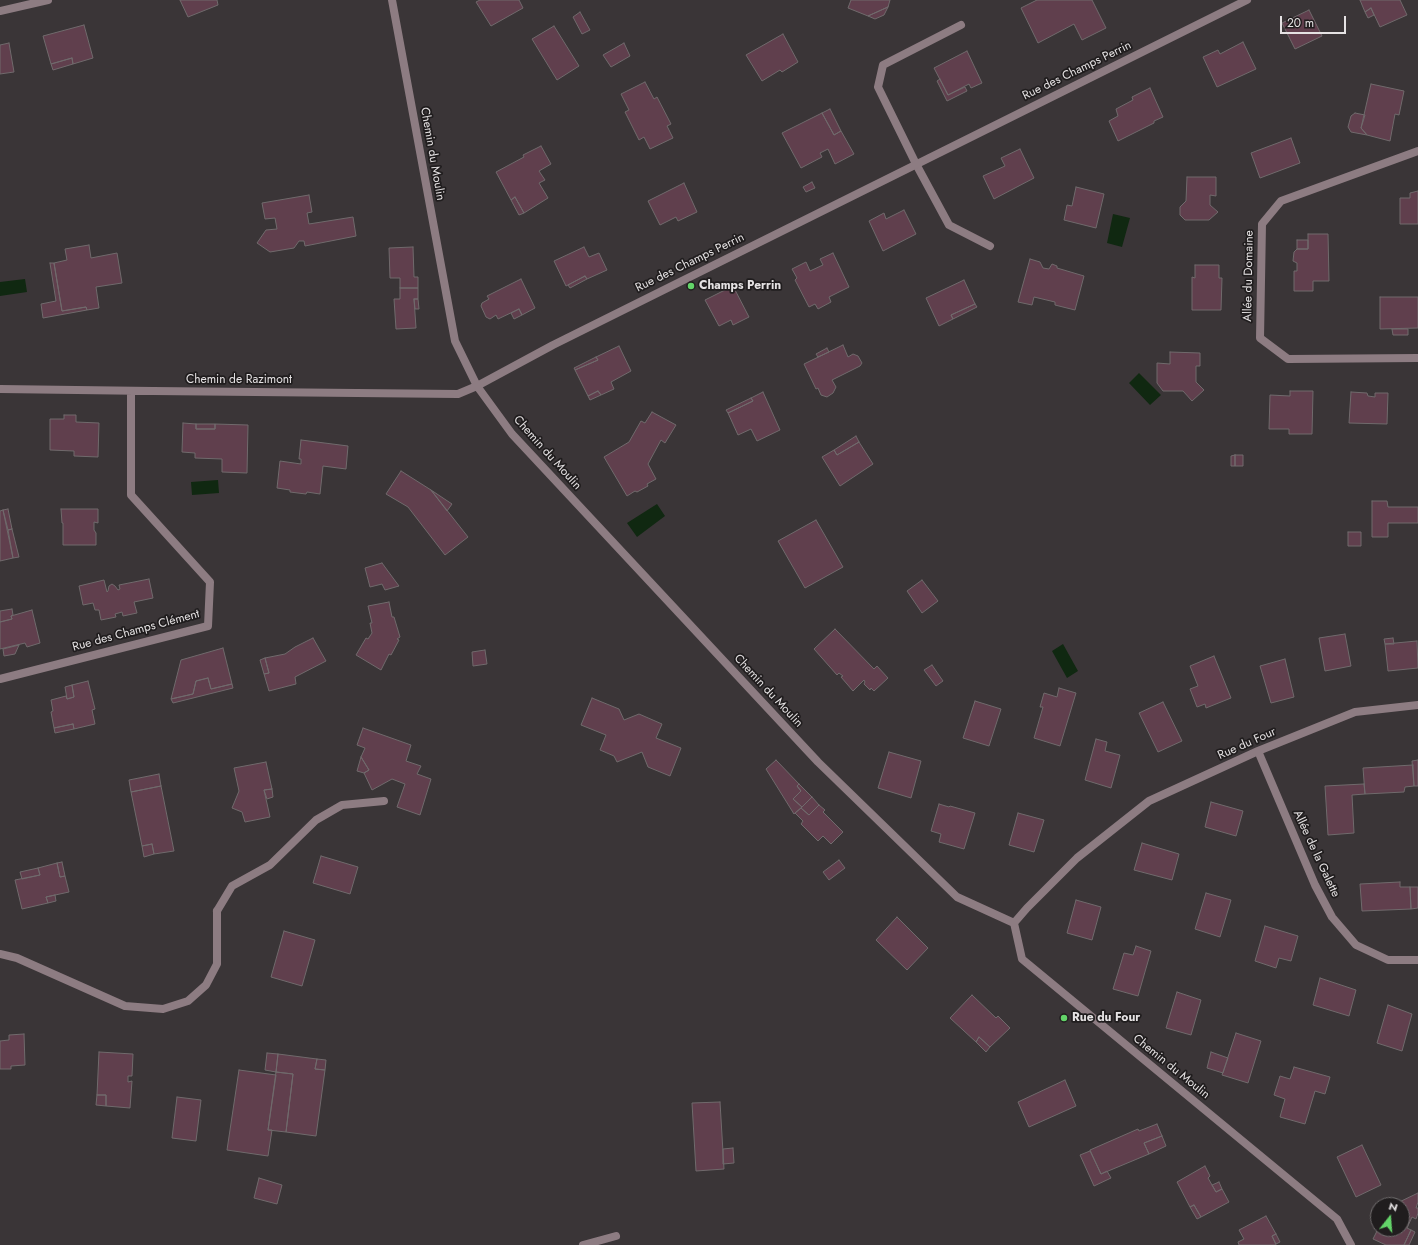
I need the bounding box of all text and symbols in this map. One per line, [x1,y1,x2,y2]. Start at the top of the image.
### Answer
scale bar [1282,8,1348,34]
text: 20 m [1287,14,1314,32]
street label: Rue des Champs Perrin [1020,38,1134,104]
street label: Chemin du Moulin [417,106,447,202]
street label: Rue des Champs Perrin [633,230,747,296]
street label: Allée du Domaine [1241,230,1257,322]
place label: Champs Perrin [699,279,781,293]
marker: Champs Perrin [686,281,696,291]
street label: Chemin de Razimont [186,373,292,387]
street label: Chemin du Moulin [510,413,584,493]
street label: Rue des Champs Clément [71,607,201,655]
street label: Chemin du Moulin [730,652,806,730]
street label: Rue du Four [1216,725,1278,763]
street label: Allée de la Galette [1290,808,1342,900]
place label: Rue du Four [1072,1011,1140,1025]
marker: Rue du Four [1059,1013,1069,1023]
street label: Chemin du Moulin [1130,1032,1212,1102]
north arrow [1370,1197,1410,1237]
text: N [1387,1198,1400,1215]

